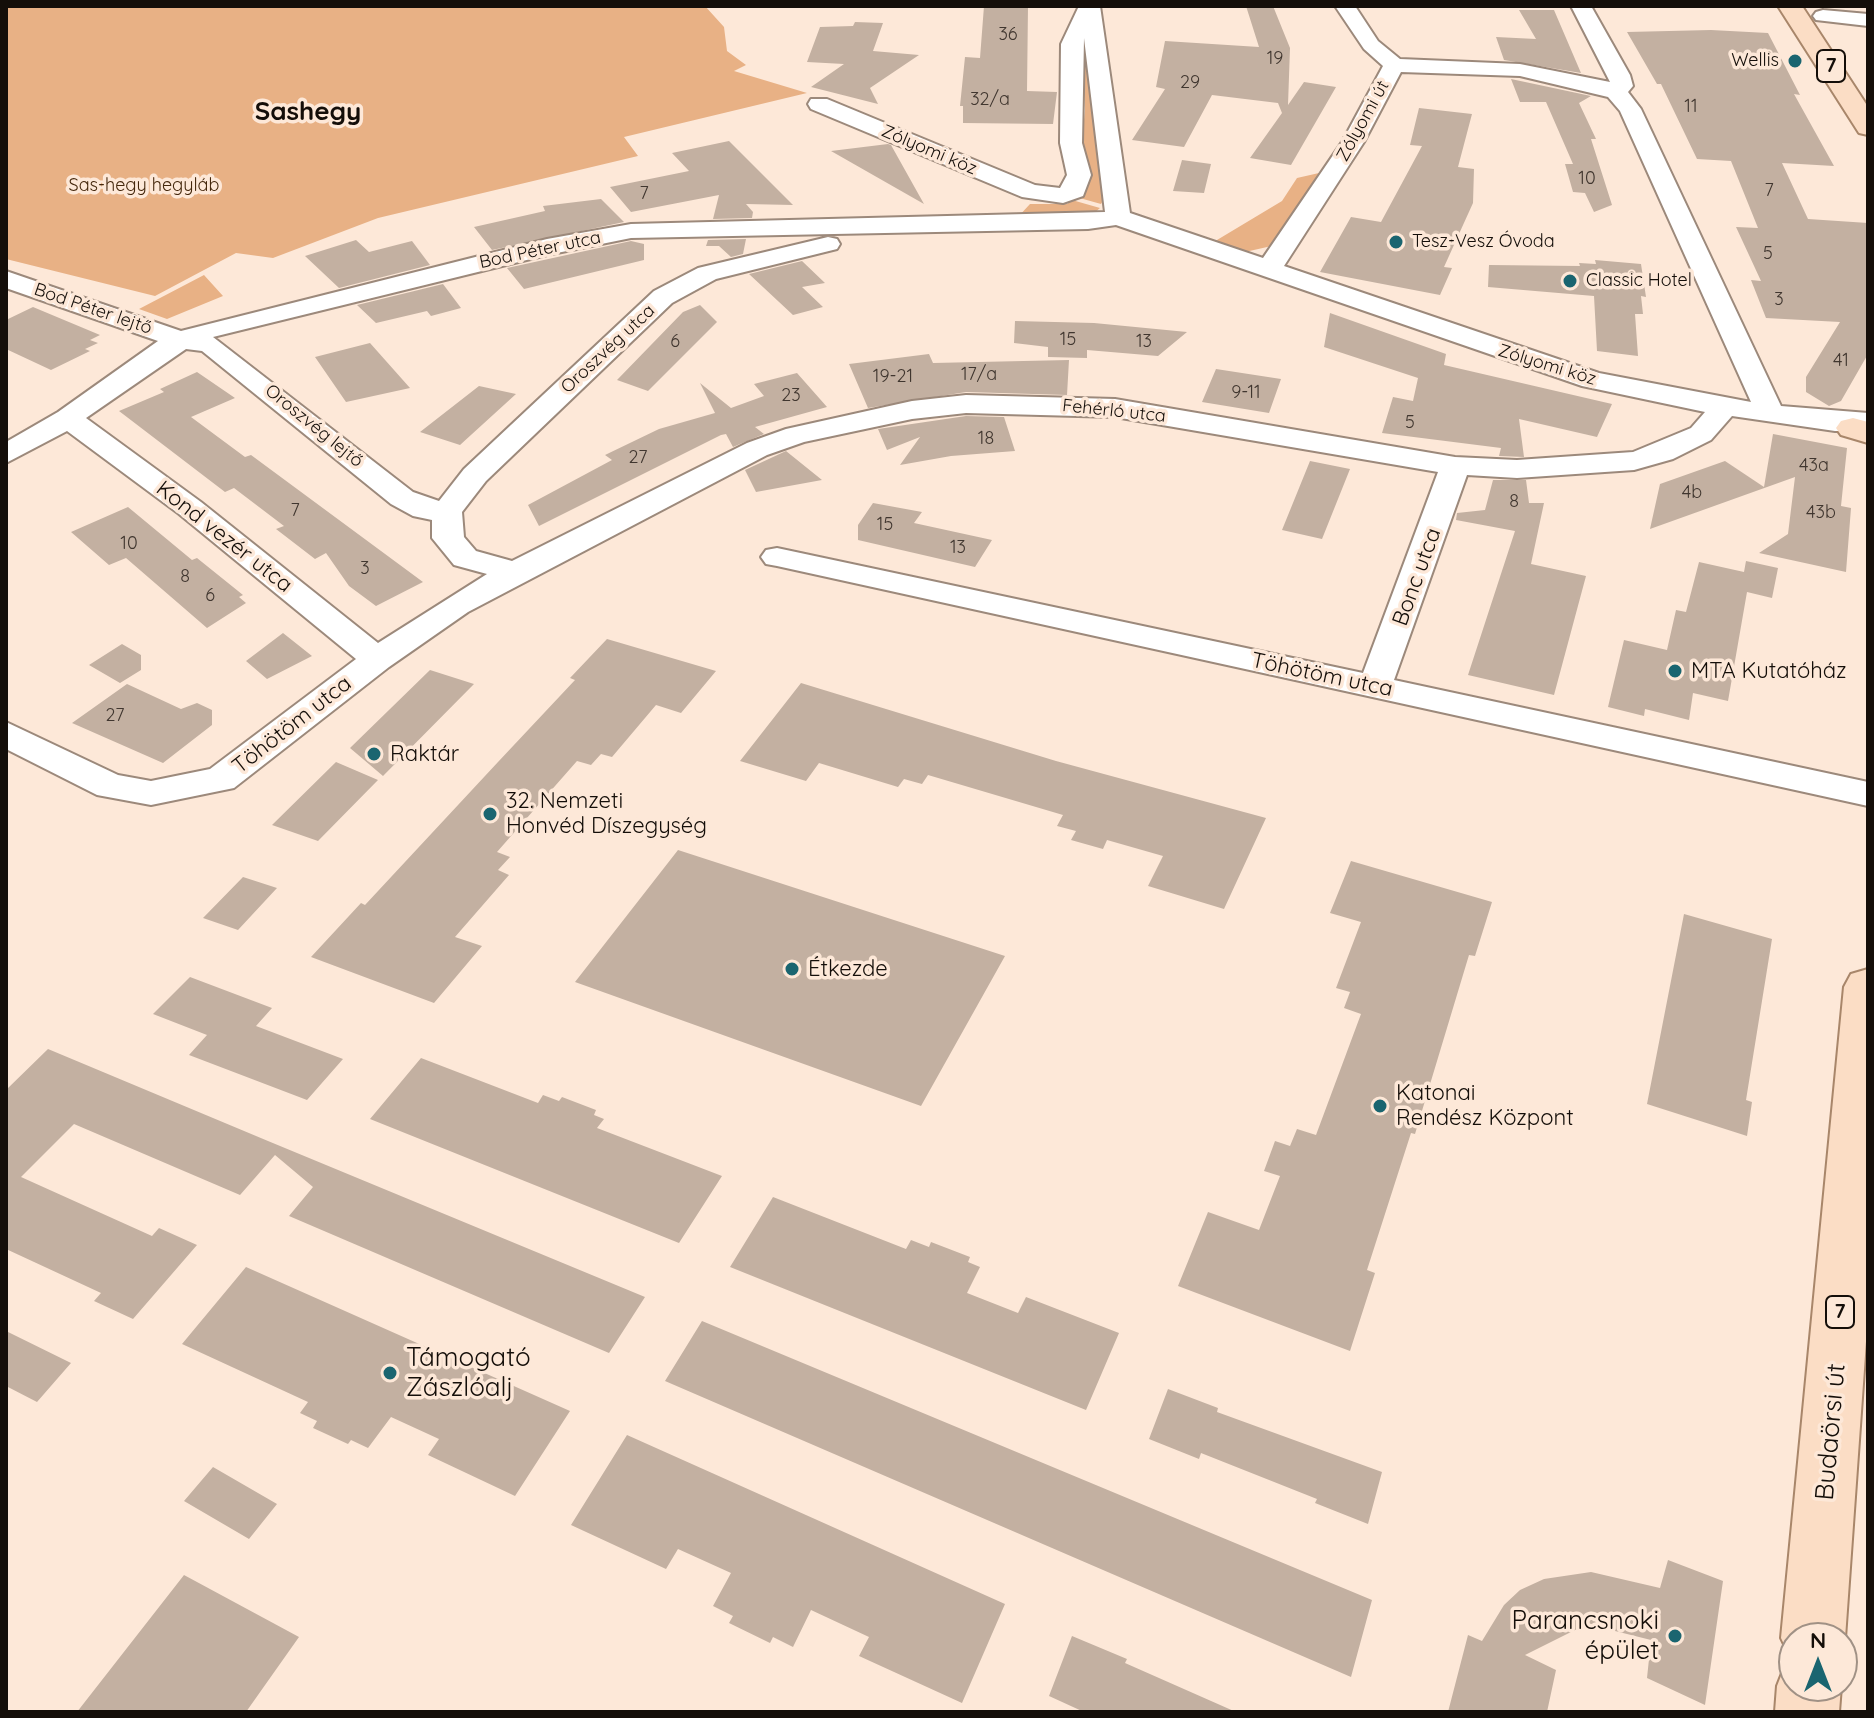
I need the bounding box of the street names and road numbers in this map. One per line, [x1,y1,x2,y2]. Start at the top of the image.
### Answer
road number: 7 [1817,50,1845,82]
street label: Zólyomi út [1332,77,1394,165]
street label: Zólyomi köz [878,120,980,180]
street label: Bod Péter utca [477,227,603,273]
street label: Bod Péter lejtő [31,279,155,339]
street label: Oroszvég utca [557,300,659,398]
street label: Zólyomi köz [1495,340,1599,390]
street label: Oroszvég lejtő [261,380,367,472]
street label: Fehérló utca [1061,395,1167,427]
street label: Kond vezér utca [151,476,297,598]
street label: Bonc utca [1387,524,1447,630]
street label: Töhötöm utca [1249,647,1395,703]
street label: Töhötöm utca [227,670,357,780]
road number: 7 [1826,1296,1854,1328]
street label: Budaörsi út [1809,1362,1853,1502]

